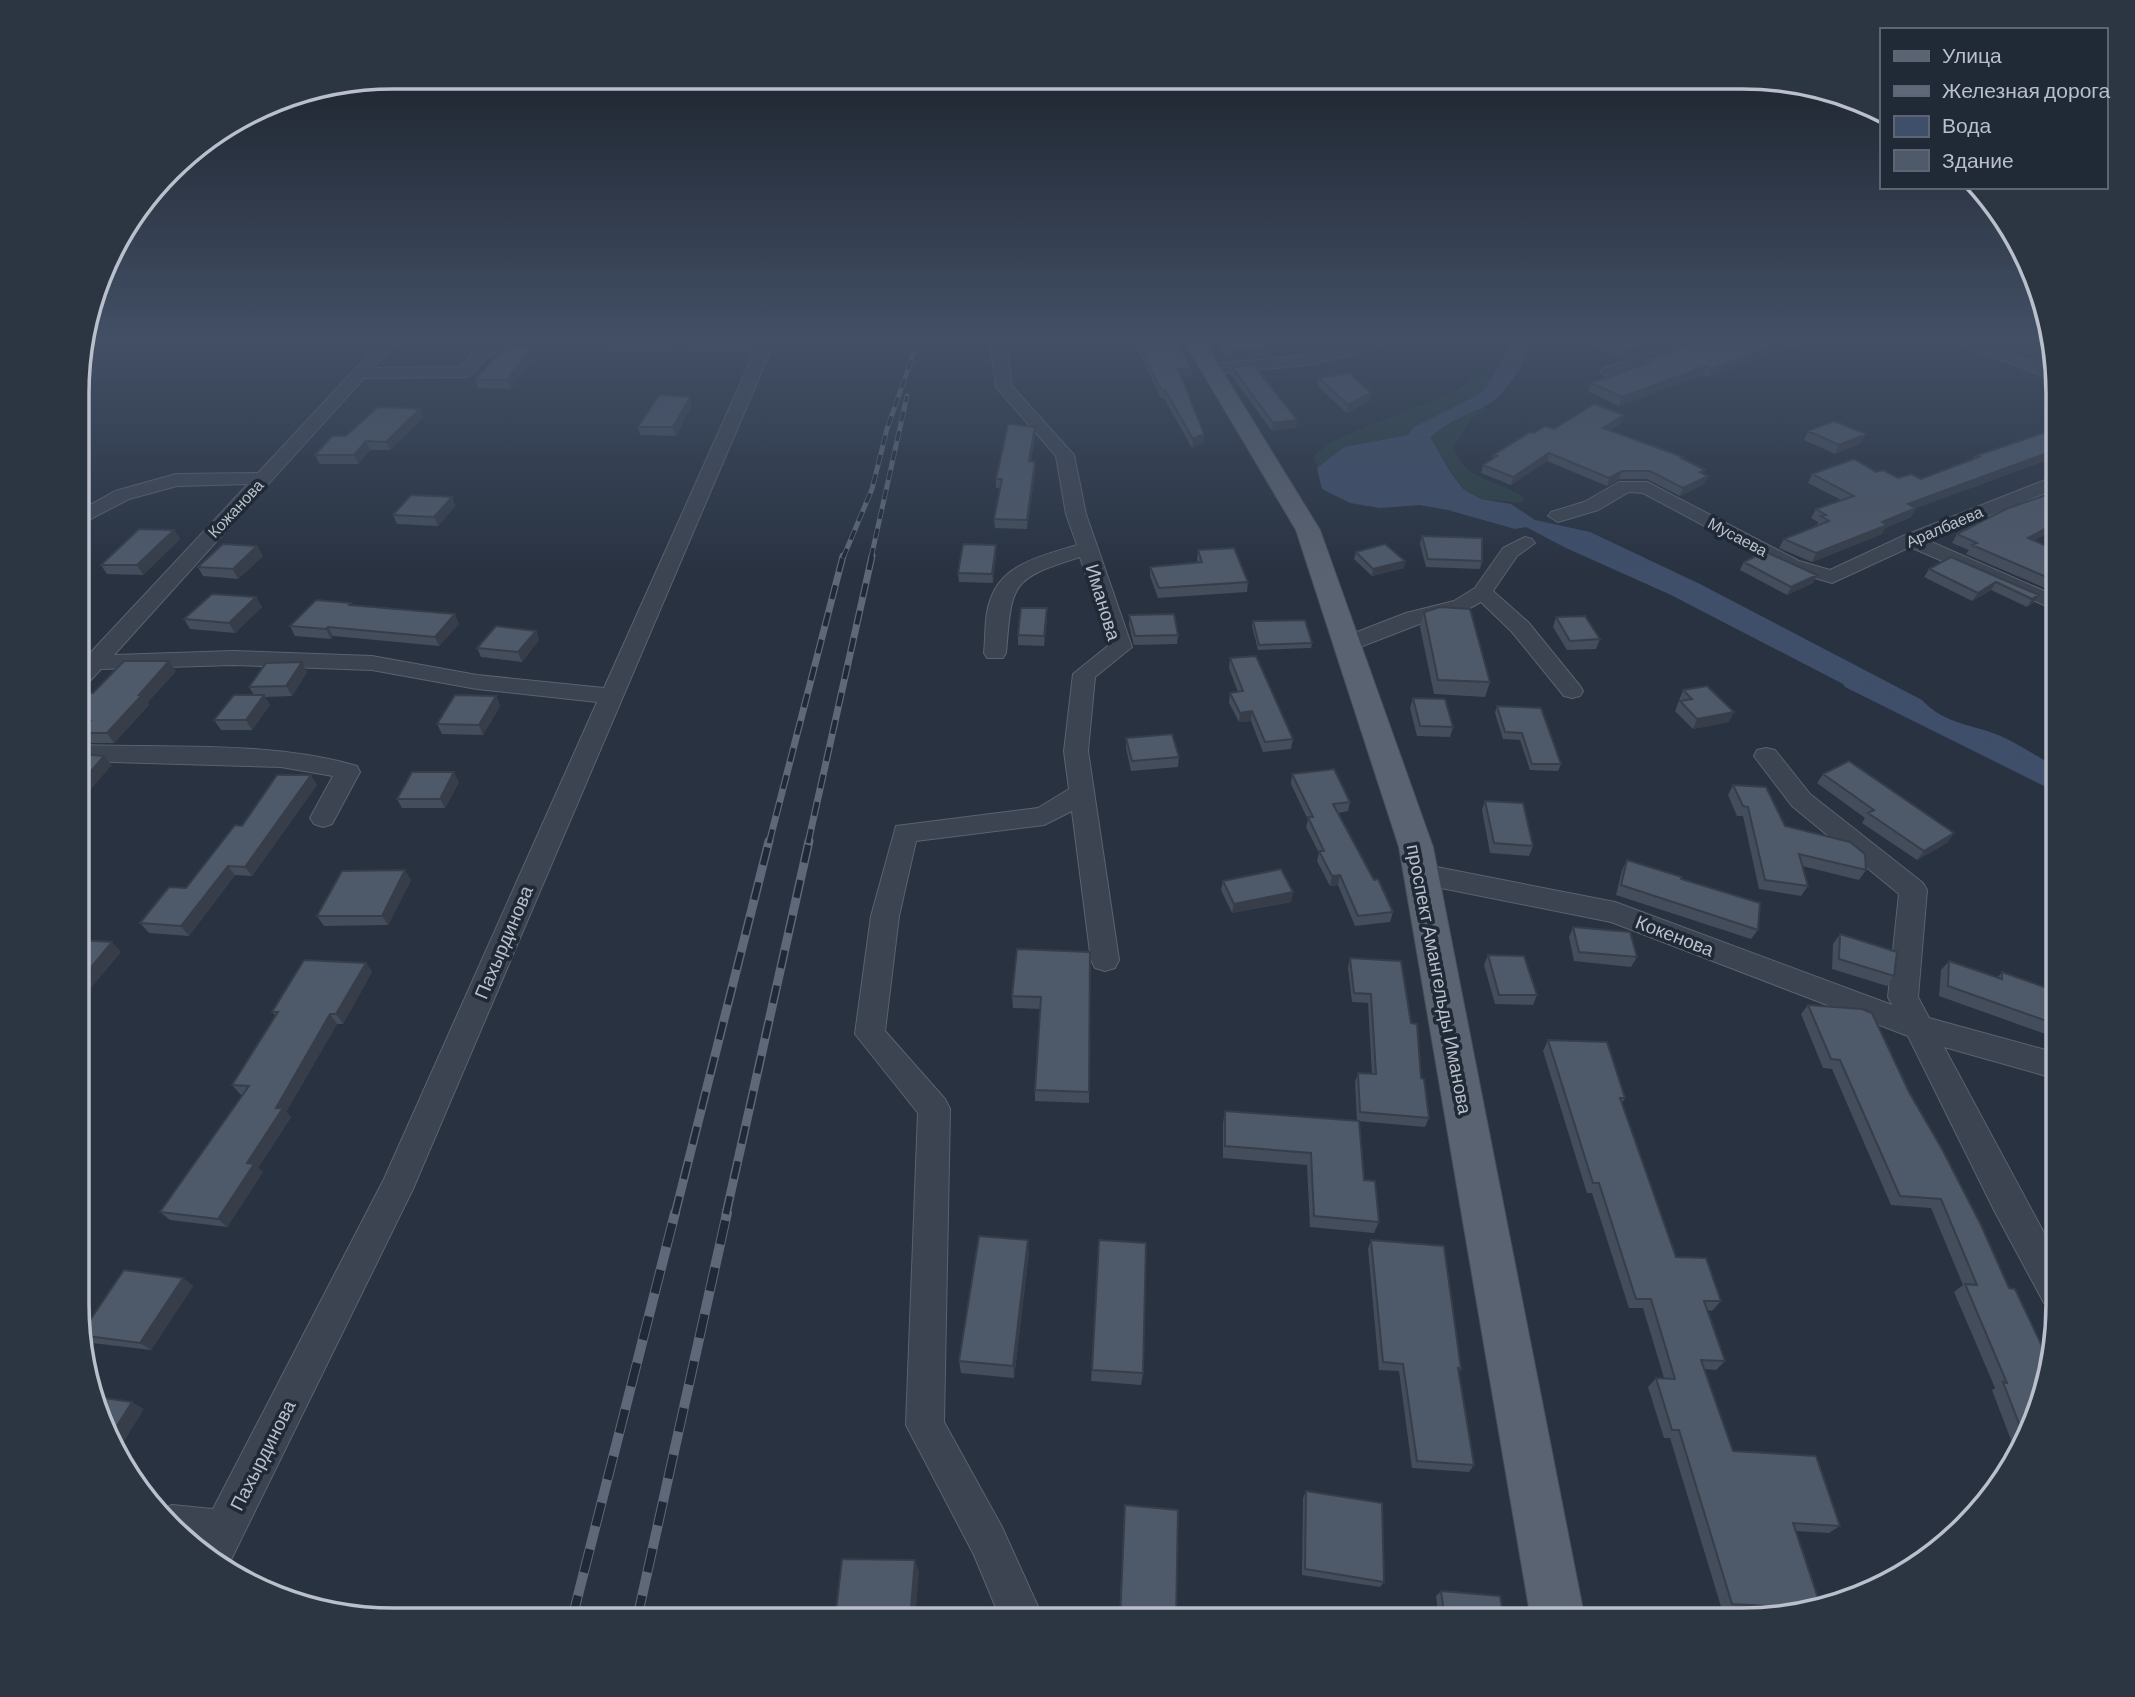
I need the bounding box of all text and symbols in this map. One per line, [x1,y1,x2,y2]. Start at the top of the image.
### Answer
legend [1880,28,2107,189]
text: Улица [1942,42,2002,67]
text: Железная дорога [1942,77,2111,102]
text: Вода [1942,112,1991,137]
text: Здание [1942,147,2014,172]
street label: Кожанова [203,475,267,541]
street label: Аралбаева [1903,501,1985,551]
street label: Мусаева [1705,513,1771,560]
street label: Иманова [1081,561,1127,643]
street label: проспект Амангельды Иманова [1403,842,1478,1116]
street label: Пахырдинова [469,882,537,1002]
street label: Кокенова [1632,910,1718,961]
street label: Пахырдинова [224,1396,300,1514]

